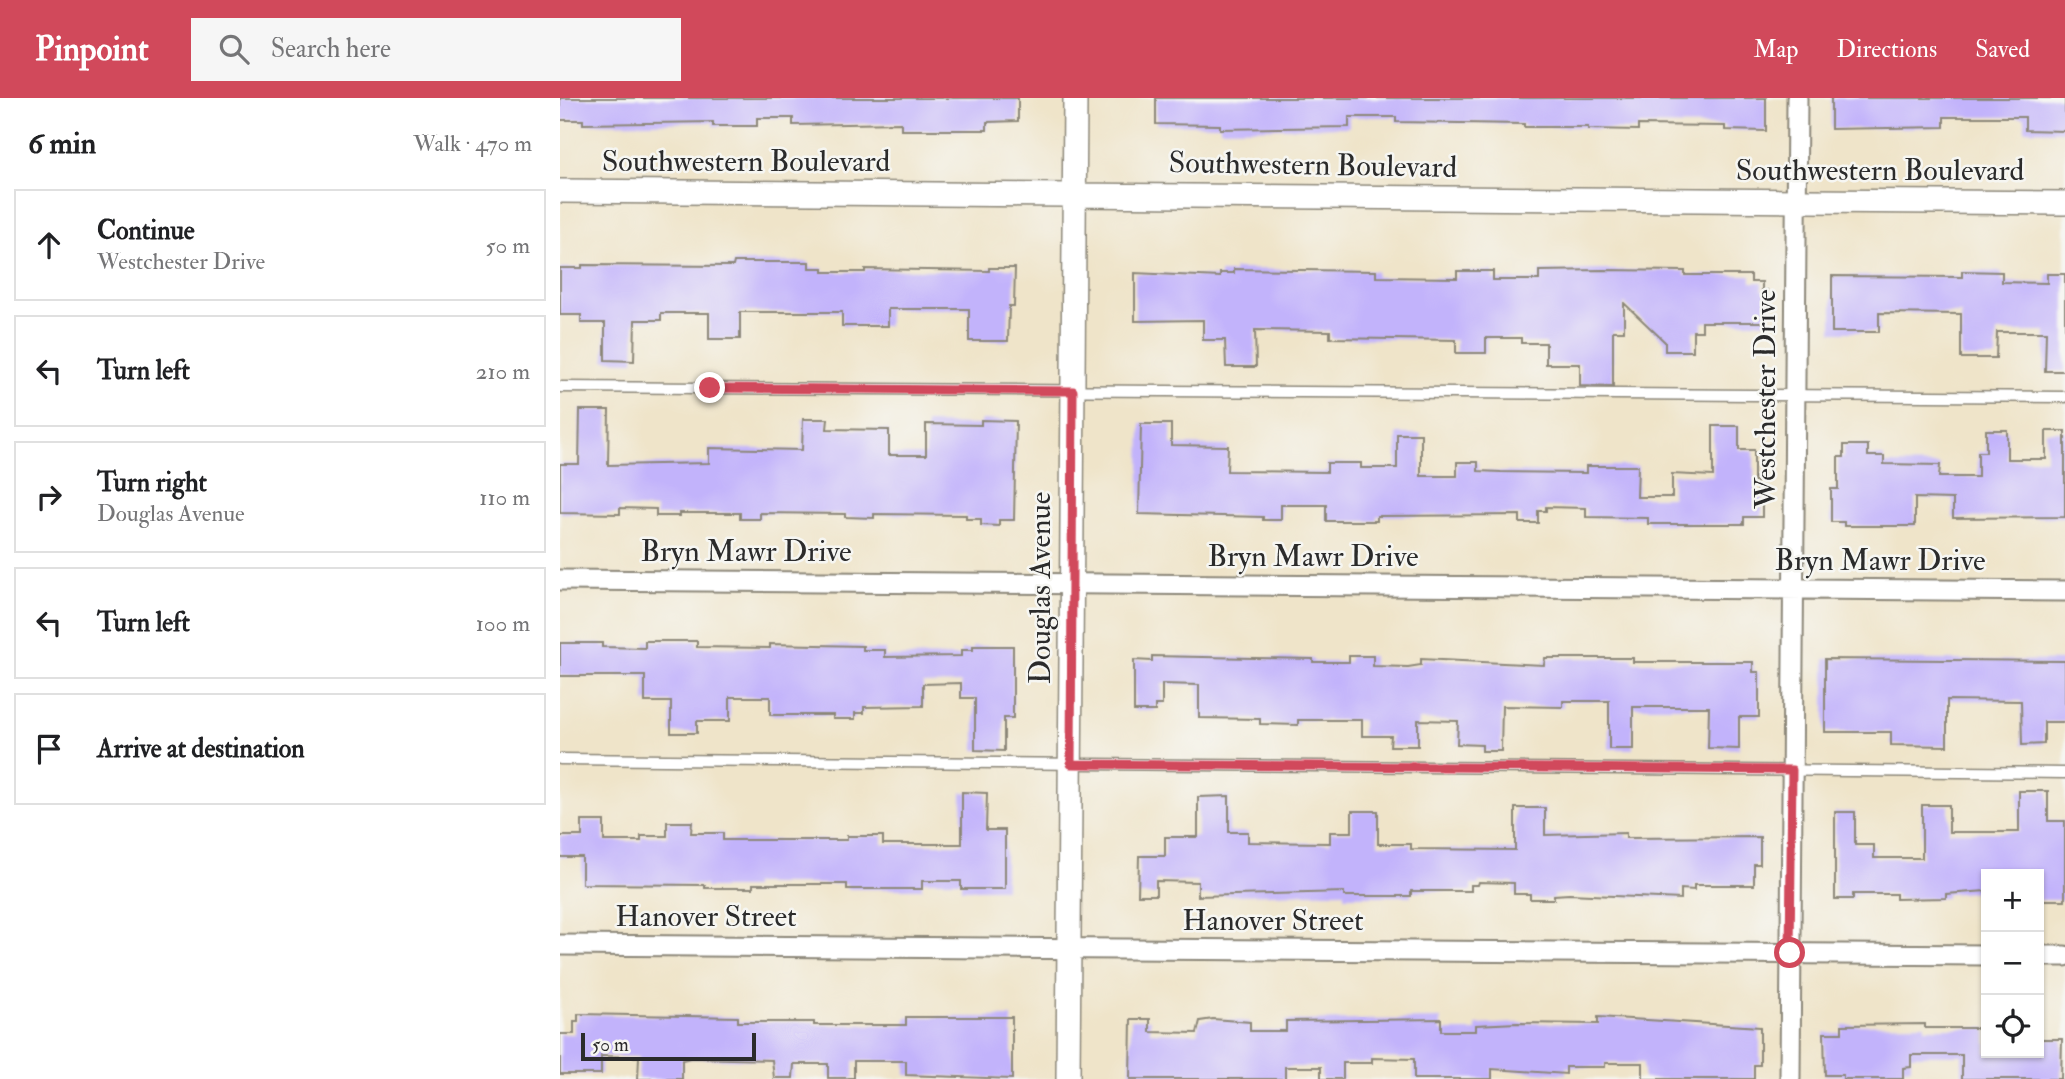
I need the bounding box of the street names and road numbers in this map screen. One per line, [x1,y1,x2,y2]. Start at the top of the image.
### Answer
street label: Southwestern Boulevard [602,143,891,180]
street label: Southwestern Boulevard [1168,144,1458,186]
street label: Southwestern Boulevard [1736,152,2025,189]
street label: Westchester Drive [1747,289,1784,510]
street label: Douglas Avenue [1022,492,1059,684]
street label: Bryn Mawr Drive [640,533,852,570]
street label: Bryn Mawr Drive [1207,538,1419,575]
street label: Bryn Mawr Drive [1774,542,1986,579]
street label: Hanover Street [615,898,797,935]
street label: Hanover Street [1182,902,1364,939]

